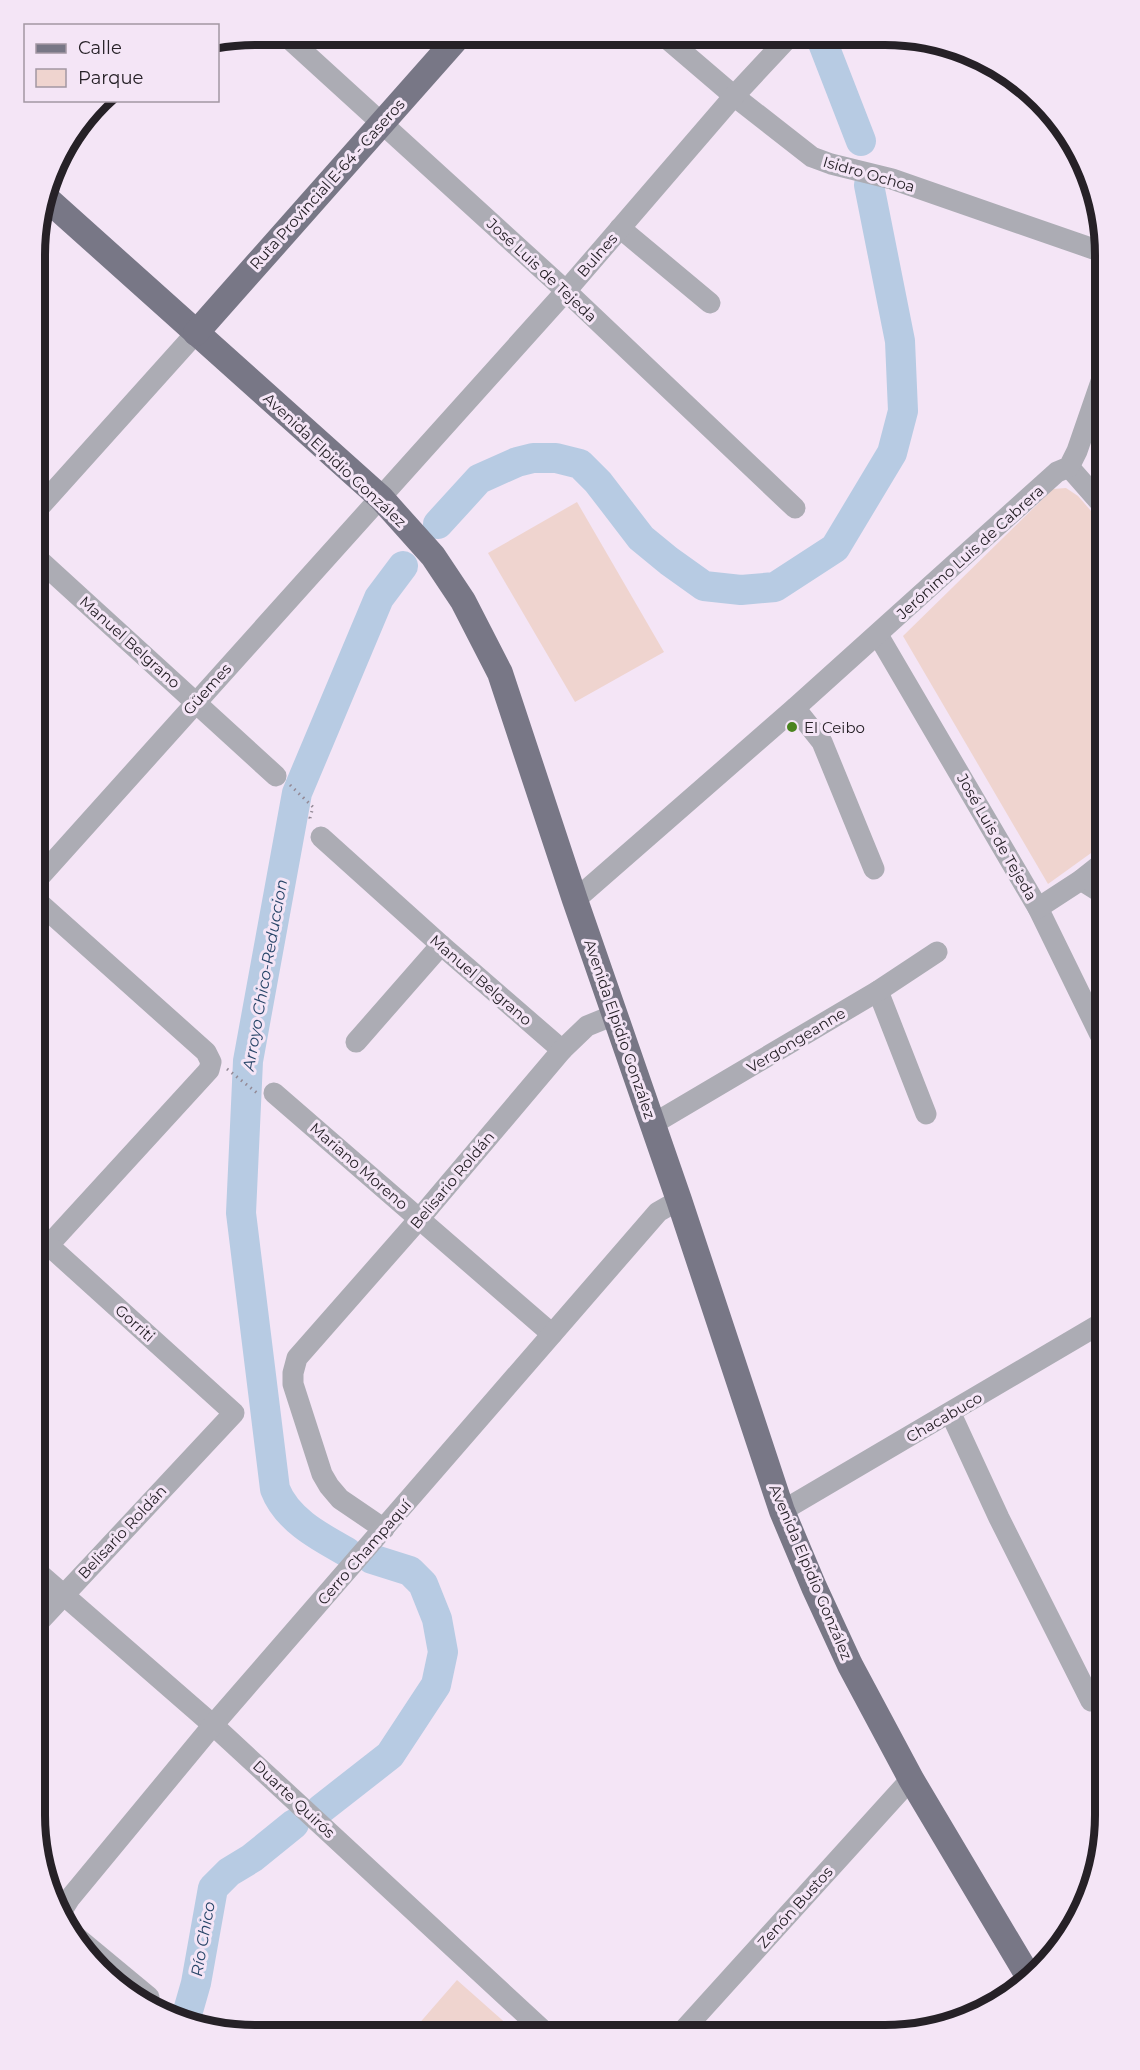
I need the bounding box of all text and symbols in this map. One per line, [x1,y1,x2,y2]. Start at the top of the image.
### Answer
legend [24,24,219,102]
text: Calle [78,37,122,59]
text: Parque [78,67,144,89]
street label: Ruta Provincial E-64 - Caseros [245,95,409,273]
street label: Isidro Ochoa [821,152,917,196]
street label: José Luis de Tejeda [482,213,601,326]
street label: Bulnes [573,229,621,281]
street label: Avenida Elpidio González [260,389,411,531]
street label: Jerónimo Luis de Cabrera [892,481,1047,624]
street label: Manuel Belgrano [76,592,184,692]
street label: Güemes [179,659,235,719]
place label: El Ceibo [804,718,865,737]
marker: El Ceibo [785,720,799,734]
street label: José Luis de Tejeda [952,769,1041,904]
water label: Arroyo Chico-Reduccion [239,878,291,1073]
street label: Manuel Belgrano [426,931,536,1029]
street label: Avenida Elpidio González [580,937,660,1122]
street label: Vergongeanne [743,1003,849,1077]
street label: Mariano Moreno [306,1118,412,1214]
street label: Belisario Roldán [406,1127,498,1233]
street label: Gorriti [111,1300,159,1346]
street label: Chacabuco [902,1388,986,1446]
street label: Belisario Roldán [74,1481,170,1583]
street label: Avenida Elpidio González [765,1481,857,1663]
street label: Cerro Champaquí [313,1495,415,1609]
street label: Duarte Quirós [249,1756,339,1842]
street label: Zenón Bustos [753,1862,837,1952]
water label: Río Chico [187,1900,219,1978]

